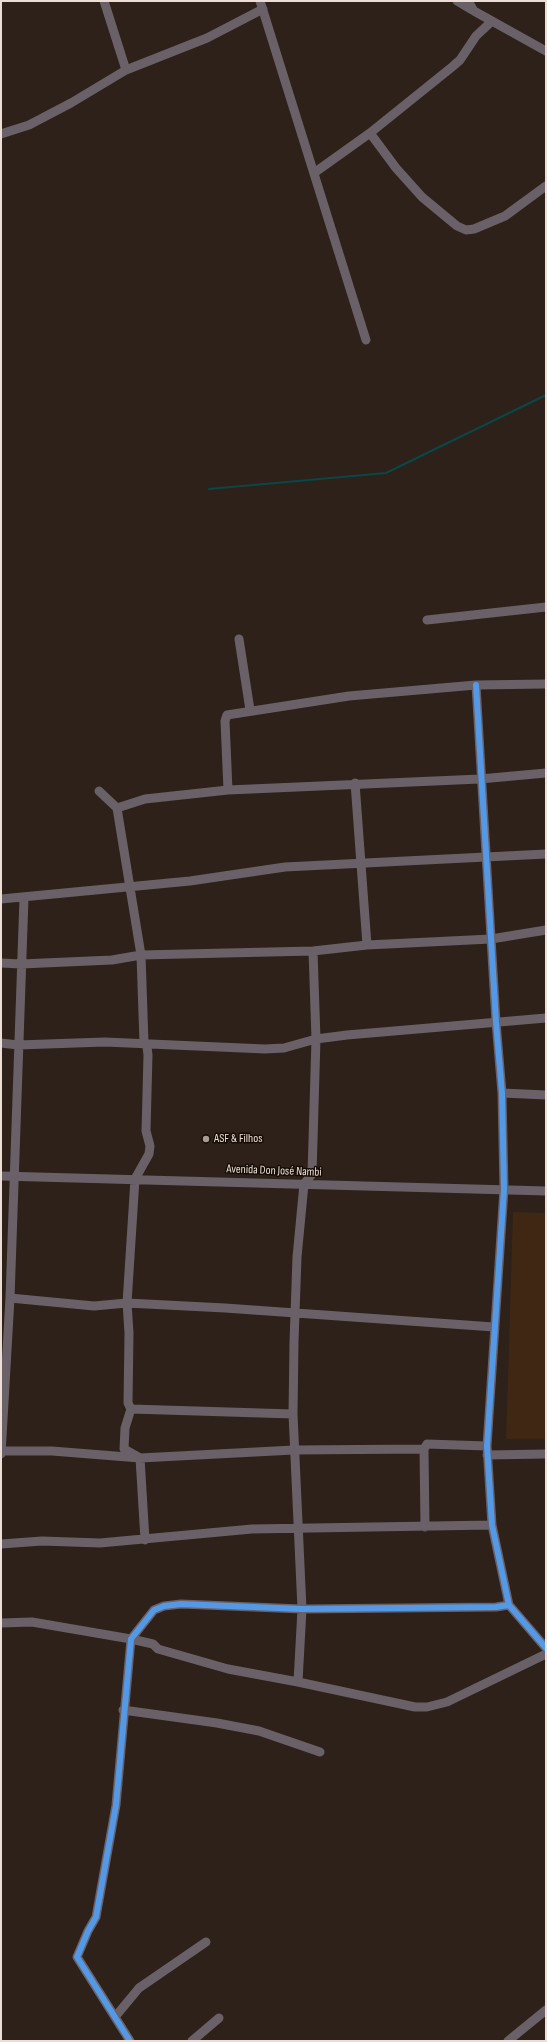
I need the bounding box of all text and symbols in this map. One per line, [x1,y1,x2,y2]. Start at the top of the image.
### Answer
place label: ASF & Filhos [214,1132,262,1146]
marker: ASF & Filhos [201,1134,211,1144]
street label: Avenida Don José Nambi [226,1162,322,1180]

